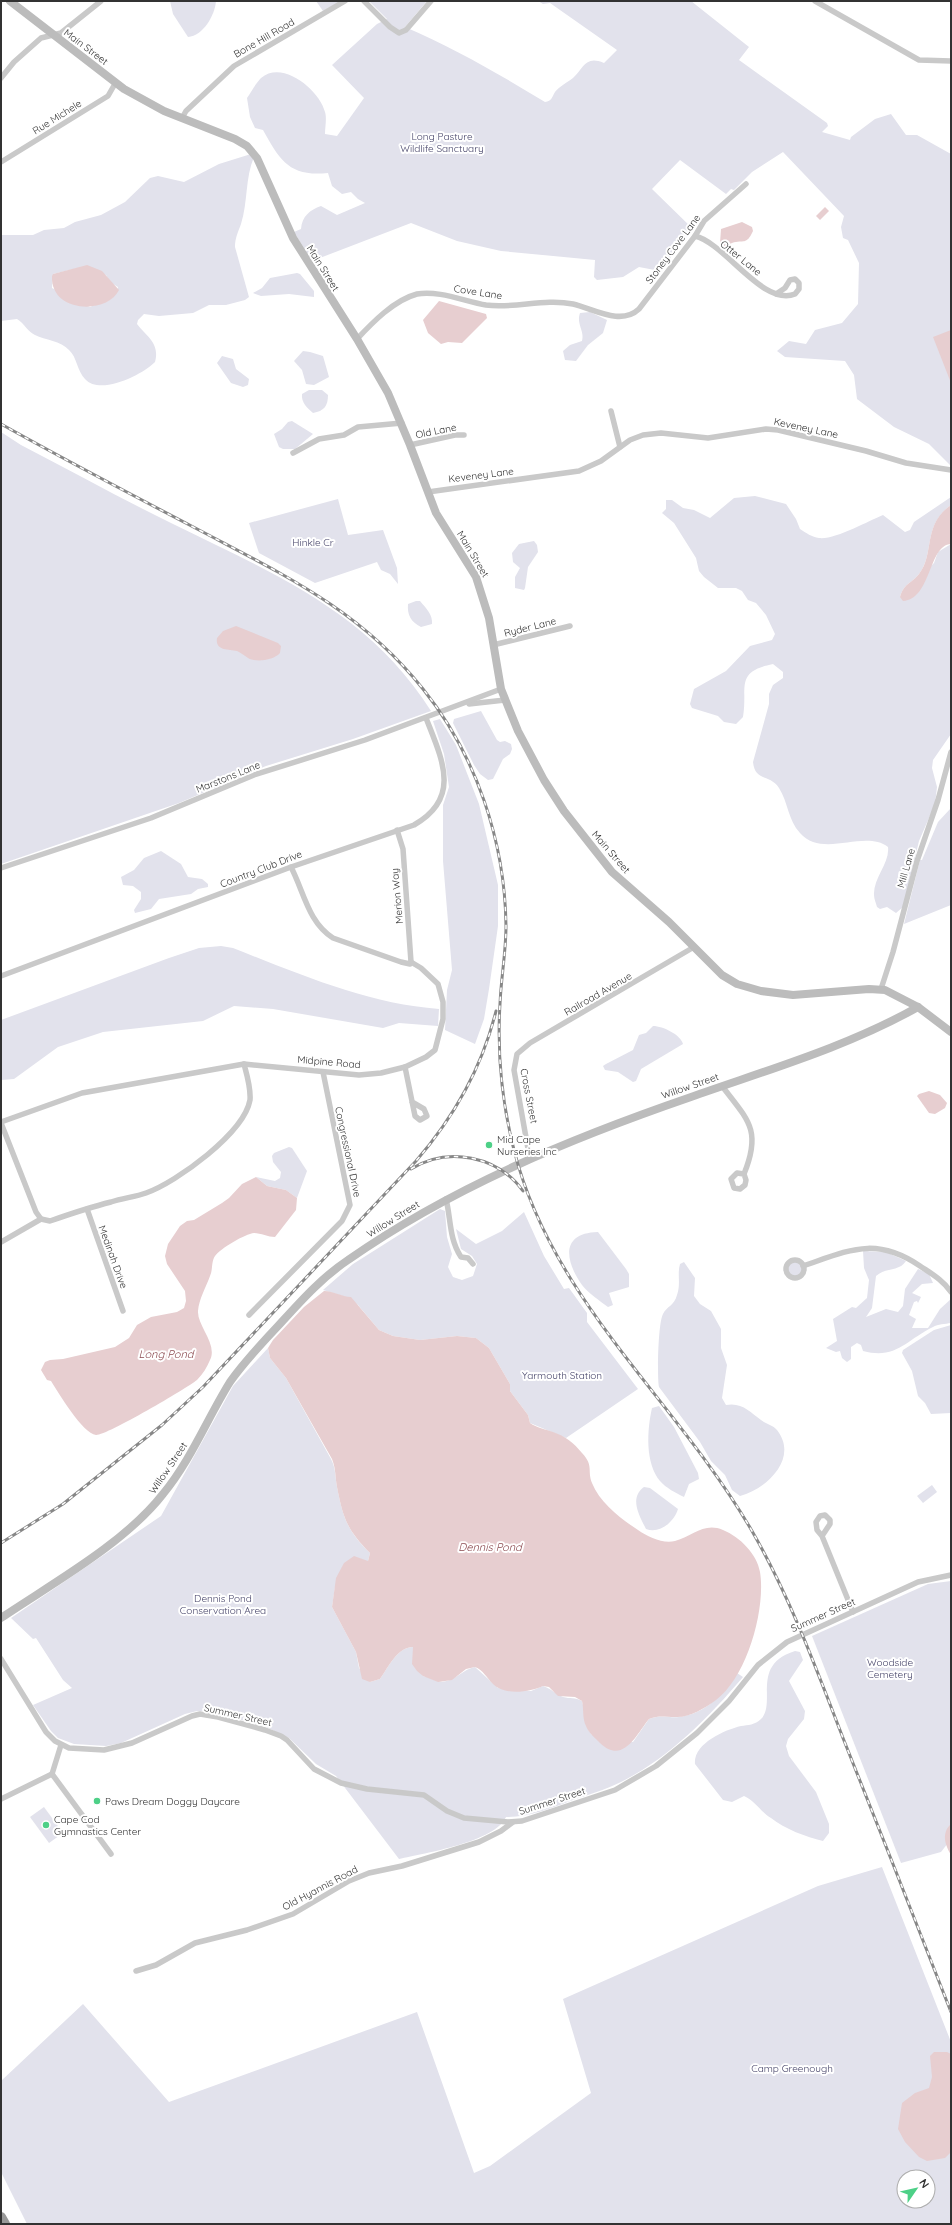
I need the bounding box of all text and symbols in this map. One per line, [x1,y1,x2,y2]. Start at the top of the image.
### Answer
street label: Bone Hill Road [231,15,297,61]
street label: Main Street [61,26,111,68]
street label: Rue Michele [30,97,84,137]
park label: Long Pasture Wildlife Sanctuary [400,130,484,155]
street label: Stoney Cove Lane [643,211,704,286]
street label: Otter Lane [718,237,765,279]
street label: Main Street [304,242,343,294]
street label: Cove Lane [453,282,504,302]
street label: Keveney Lane [773,415,840,441]
street label: Old Lane [414,421,458,441]
street label: Keveney Lane [448,465,515,485]
street label: Main Street [454,528,492,580]
park label: Hinkle Cr [292,536,334,549]
street label: Ryder Lane [503,614,558,640]
street label: Marstons Lane [194,758,262,796]
street label: Main Street [589,828,633,876]
street label: Mill Lane [894,846,918,889]
street label: Country Club Drive [218,847,304,891]
street label: Merion Way [388,868,406,924]
street label: Railroad Avenue [562,969,634,1019]
street label: Midpine Road [297,1053,361,1071]
street label: Cross Street [517,1067,541,1125]
street label: Willow Street [660,1070,721,1102]
street label: Congressional Drive [332,1105,364,1199]
place label: Mid Cape Nurseries Inc [497,1133,557,1158]
marker: Mid Cape Nurseries Inc [484,1140,494,1150]
street label: Willow Street [364,1197,422,1240]
street label: Medinah Drive [96,1224,131,1291]
water label: Long Pond [139,1347,195,1361]
park label: Yarmouth Station [522,1369,602,1382]
street label: Willow Street [146,1439,190,1496]
water label: Dennis Pond [458,1540,523,1554]
park label: Dennis Pond Conservation Area [180,1592,266,1617]
street label: Summer Street [789,1595,858,1635]
park label: Woodside Cemetery [867,1656,913,1681]
street label: Summer Street [203,1701,274,1729]
street label: Summer Street [517,1784,587,1818]
place label: Paws Dream Doggy Daycare [105,1795,240,1808]
marker: Paws Dream Doggy Daycare [92,1796,102,1806]
place label: Cape Cod Gymnastics Center [54,1813,141,1838]
marker: Cape Cod Gymnastics Center [41,1820,51,1830]
street label: Old Hyannis Road [280,1863,360,1913]
park label: Camp Greenough [751,2062,833,2075]
north arrow [896,2169,936,2209]
text: N [916,2176,932,2191]

